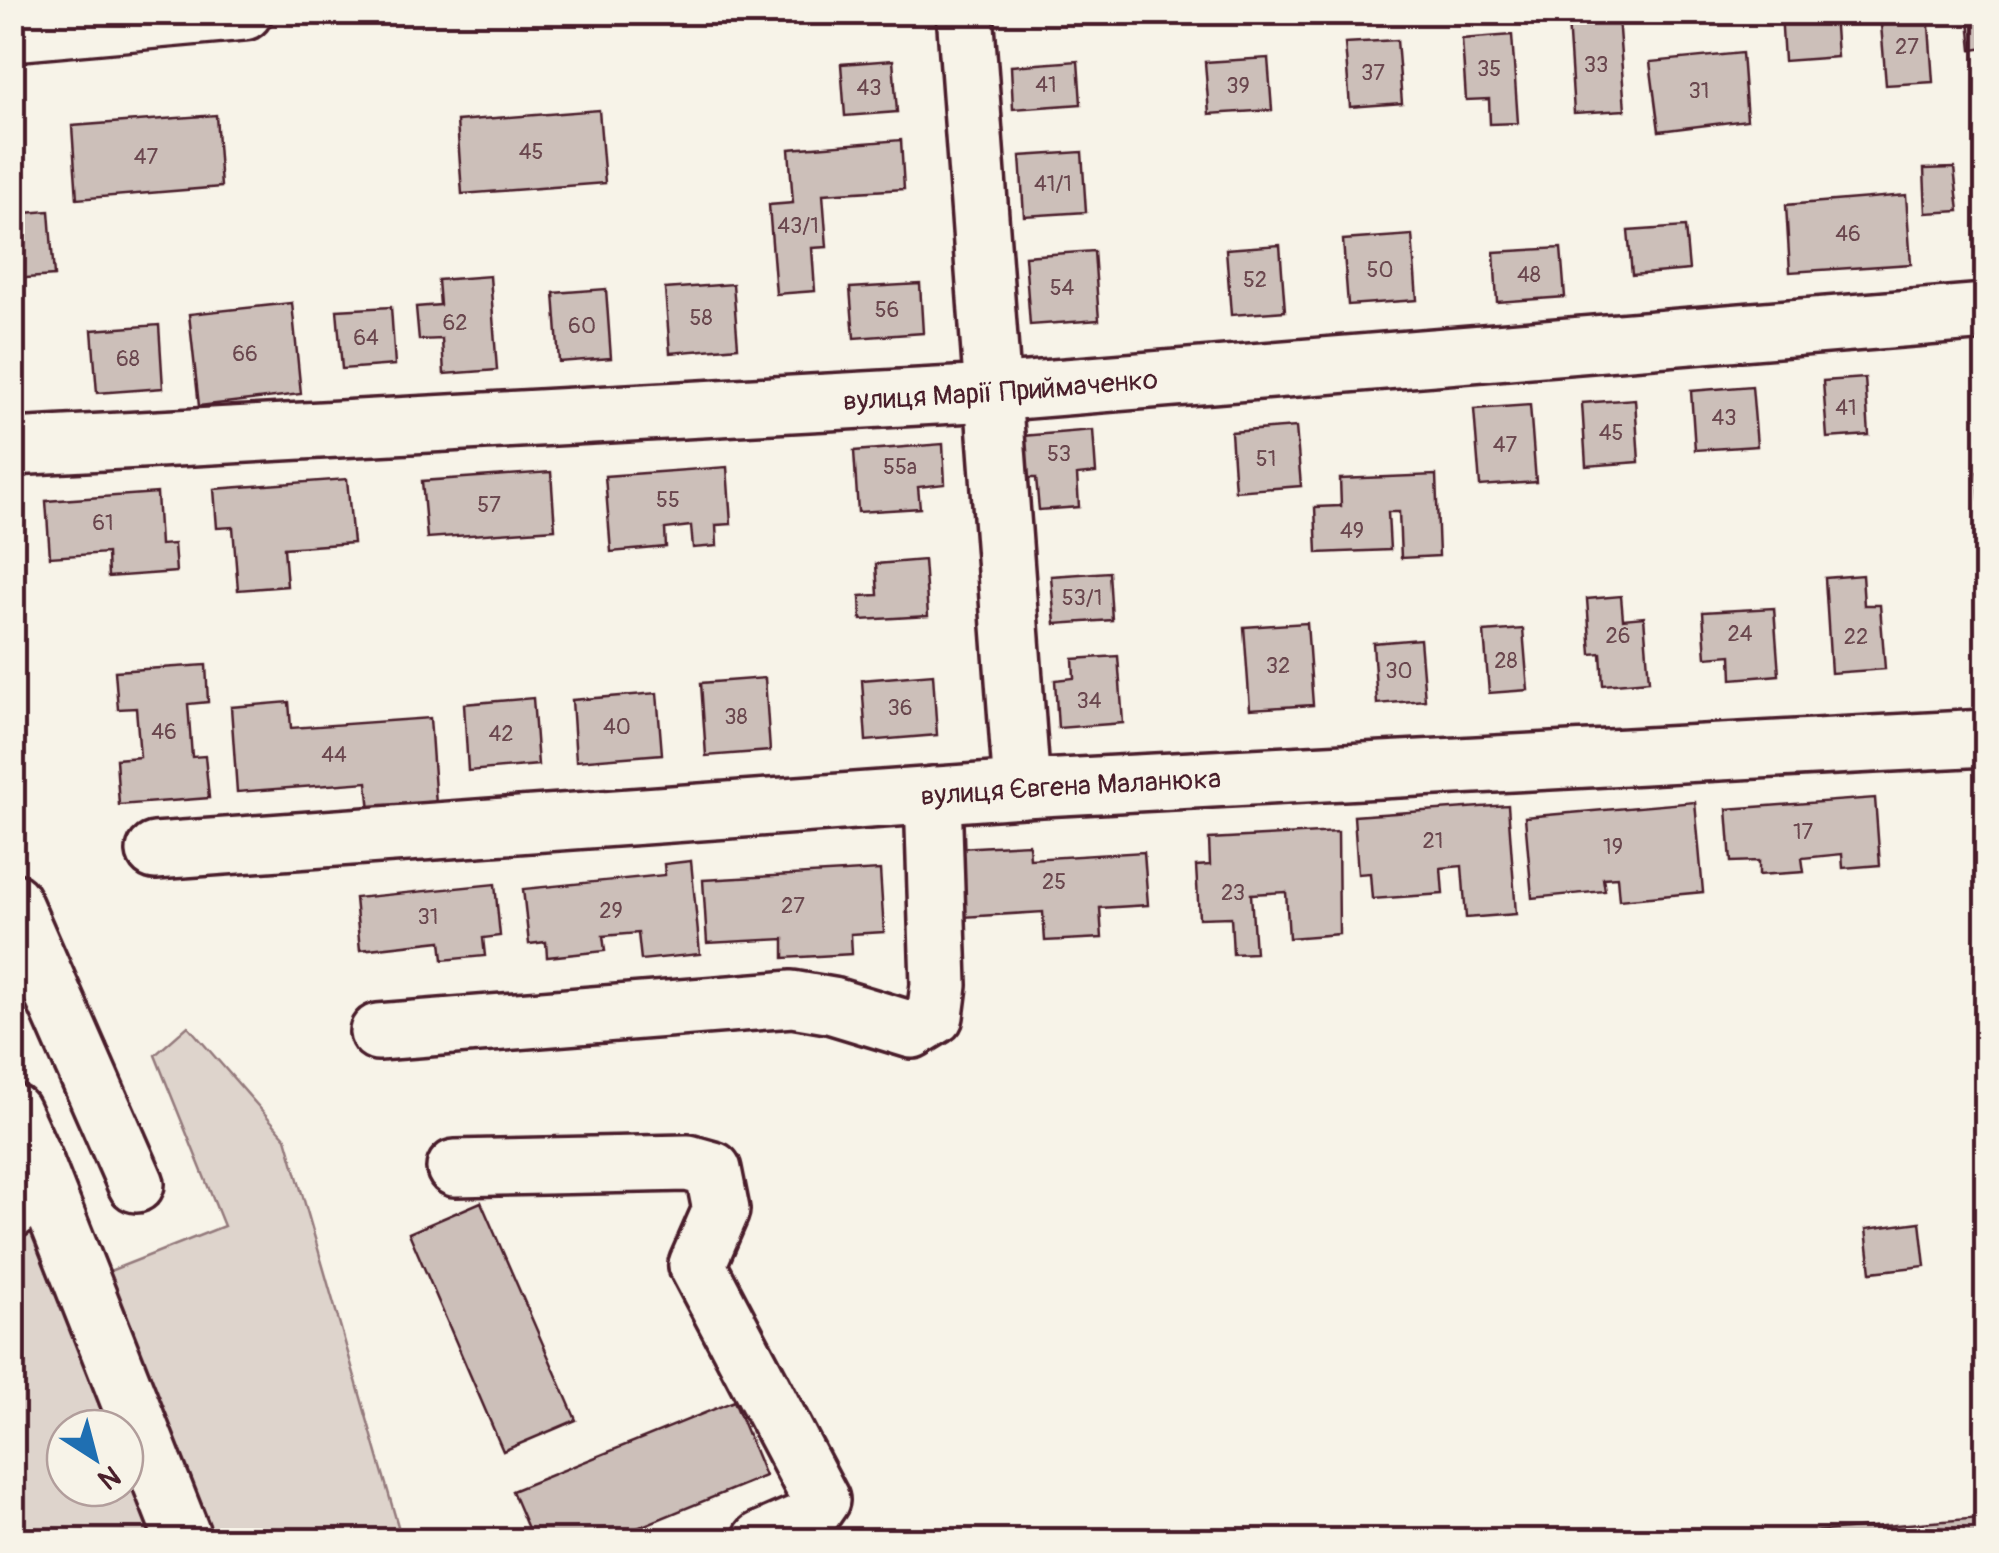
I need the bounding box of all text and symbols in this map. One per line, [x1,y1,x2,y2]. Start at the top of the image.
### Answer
house number: 27 [1895,33,1919,61]
house number: 33 [1584,51,1608,79]
house number: 35 [1477,55,1501,83]
house number: 37 [1361,59,1385,87]
house number: 41 [1035,71,1057,99]
house number: 39 [1226,72,1250,100]
house number: 43 [856,74,882,102]
house number: 31 [1689,77,1709,105]
house number: 45 [519,138,543,166]
house number: 47 [134,143,159,171]
house number: 41/1 [1034,170,1072,198]
house number: 43/1 [777,212,819,240]
house number: 46 [1835,220,1861,248]
house number: 50 [1367,256,1393,284]
house number: 48 [1517,261,1541,289]
house number: 52 [1243,266,1267,294]
house number: 54 [1050,274,1075,302]
house number: 56 [875,296,899,324]
house number: 58 [689,304,713,332]
house number: 62 [442,309,468,337]
house number: 60 [568,312,596,340]
house number: 64 [353,324,379,352]
house number: 66 [232,340,258,368]
house number: 68 [116,345,140,373]
street label: вулиця Марії Приймаченко [842,362,1159,419]
house number: 41 [1835,394,1857,422]
house number: 43 [1711,404,1737,432]
house number: 45 [1599,419,1623,447]
house number: 47 [1493,431,1518,459]
house number: 53 [1047,440,1071,468]
house number: 51 [1256,445,1276,473]
house number: 55а [883,453,917,481]
house number: 55 [656,486,680,514]
house number: 57 [477,491,501,519]
house number: 61 [92,509,114,537]
house number: 49 [1340,517,1364,545]
house number: 53/1 [1062,584,1102,612]
house number: 24 [1727,620,1753,648]
house number: 26 [1605,622,1631,650]
house number: 22 [1844,623,1868,651]
house number: 28 [1494,647,1518,675]
house number: 32 [1266,652,1290,680]
house number: 30 [1385,657,1413,685]
house number: 34 [1076,687,1102,715]
house number: 36 [887,694,913,722]
house number: 38 [724,703,748,731]
house number: 40 [603,713,631,741]
house number: 46 [151,718,177,746]
house number: 42 [488,720,514,748]
house number: 44 [321,741,347,769]
street label: вулиця Євгена Маланюка [919,761,1222,814]
house number: 17 [1793,818,1813,846]
house number: 21 [1423,827,1443,855]
house number: 19 [1603,833,1623,861]
house number: 25 [1042,868,1066,896]
house number: 23 [1221,879,1245,907]
house number: 27 [781,892,805,920]
house number: 29 [599,897,623,925]
house number: 31 [418,903,438,931]
north arrow [45,1408,145,1508]
text: N [91,1457,127,1497]

